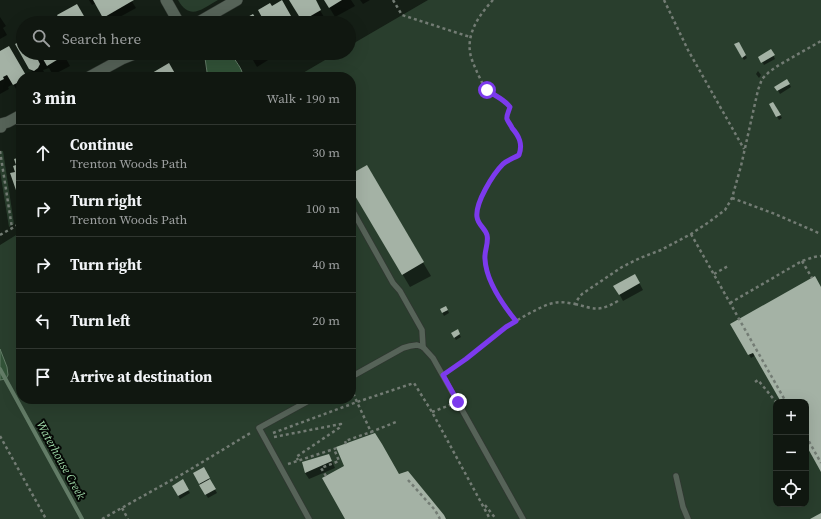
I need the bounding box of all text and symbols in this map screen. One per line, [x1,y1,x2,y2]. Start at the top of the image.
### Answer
search box [16,16,356,60]
icon: search [30,27,52,49]
text: Search here [62,28,141,49]
route start [478,81,496,99]
text: 3 min [32,86,76,110]
text: Walk · 190 m [267,90,340,107]
text: Continue [70,134,133,155]
icon: ahead [32,142,54,164]
text: 30 m [312,144,340,161]
text: Trenton Woods Path [70,155,187,172]
text: Turn right [70,190,142,211]
icon: right [32,198,54,220]
text: 100 m [306,200,340,217]
text: Trenton Woods Path [70,211,187,228]
icon: right [32,254,54,276]
text: Turn right [70,254,142,275]
text: 40 m [312,256,340,273]
icon: left [32,310,54,332]
text: Turn left [70,310,130,331]
text: 20 m [312,312,340,329]
icon: arrive [32,366,54,388]
text: Arrive at destination [70,366,212,387]
route end [449,393,467,411]
map controls [773,399,809,507]
button: + [773,399,809,435]
water label: Waterhouse Creek [33,418,89,502]
button: − [773,435,809,471]
button: locate [773,471,809,507]

